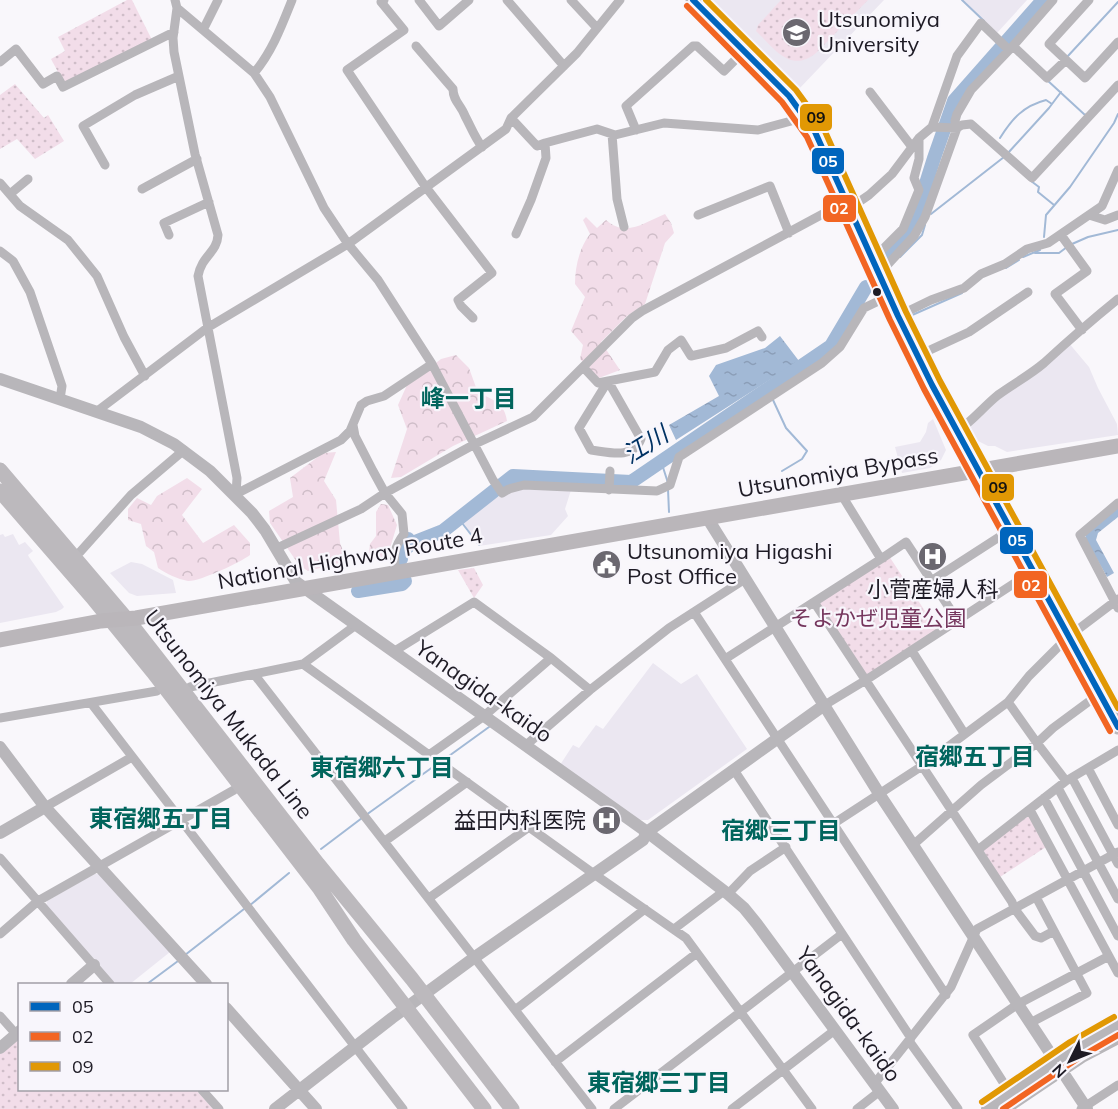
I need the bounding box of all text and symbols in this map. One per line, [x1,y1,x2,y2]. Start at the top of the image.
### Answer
place label: Utsunomiya University [818,5,940,58]
school or university icon: Utsunomiya University [781,16,813,48]
line badge: 09 [799,103,833,132]
text: 09 [806,107,826,127]
line badge: 05 [811,147,845,175]
text: 05 [818,151,838,171]
line badge: 02 [822,194,857,223]
text: 02 [829,198,849,218]
unlabelled marker [871,286,883,298]
district label: 峰一丁目 [421,383,517,413]
water label: 江川 [617,417,676,469]
street label: Utsunomiya Bypass [736,441,940,503]
line badge: 09 [981,473,1015,502]
text: 09 [988,477,1008,497]
street label: National Highway Route 4 [215,521,485,595]
line badge: 05 [999,526,1034,555]
text: 05 [1007,530,1027,550]
place label: Utsunomiya Higashi Post Office [627,537,832,590]
hospital icon: 小菅産婦人科 [917,541,949,573]
public building icon: Utsunomiya Higashi Post Office [590,548,622,580]
line badge: 02 [1013,570,1048,599]
place label: 小菅産婦人科 [867,575,999,603]
text: 02 [1021,575,1041,595]
street label: Utsunomiya Mukada Line [139,604,319,824]
park label: そよかぜ児童公園 [790,604,966,632]
street label: Yanagida-kaido [409,633,558,749]
district label: 宿郷五丁目 [915,741,1035,771]
district label: 東宿郷六丁目 [310,752,454,782]
district label: 東宿郷五丁目 [89,803,233,833]
hospital icon: 益田内科医院 [591,804,623,836]
place label: 益田内科医院 [454,806,586,834]
district label: 宿郷三丁目 [721,815,841,845]
street label: Yanagida-kaido [790,940,908,1087]
legend [18,983,228,1091]
text: 05 [72,995,94,1018]
text: 02 [72,1025,94,1048]
north arrow [1040,1031,1100,1091]
text: 09 [72,1055,94,1078]
text: N [1048,1060,1070,1082]
district label: 東宿郷三丁目 [587,1067,731,1097]

